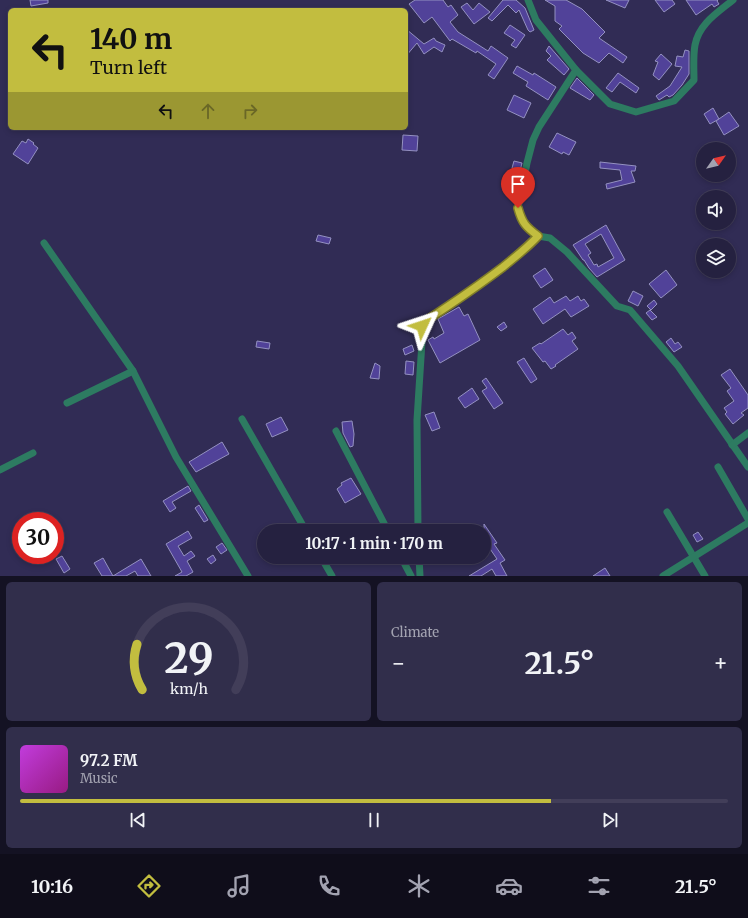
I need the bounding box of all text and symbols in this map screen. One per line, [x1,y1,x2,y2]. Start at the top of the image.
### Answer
text: 140 m [90,21,172,57]
icon: left [24,24,76,76]
text: Turn left [90,56,167,79]
icon: left [155,100,177,122]
icon: ahead [197,100,219,122]
icon: right [239,100,261,122]
north arrow [696,142,736,182]
map controls [696,142,736,278]
pin [501,167,535,208]
icon: arrive [507,173,529,195]
button: sound [696,190,736,230]
button: layers [696,238,736,278]
position arrow [401,305,443,347]
speed limit sign: 30 [12,512,64,564]
text: 10:17 · 1 min · 170 m [305,534,443,553]
text: Climate [391,624,439,641]
text: 29 [164,631,213,683]
text: 21.5° [525,644,594,682]
text: − [391,649,406,677]
text: + [713,649,728,677]
text: km/h [170,679,208,697]
text: 97.2 FM [80,751,137,770]
text: Music [80,770,118,787]
icon: previous [127,809,149,831]
icon: pause [363,809,385,831]
icon: next [599,809,621,831]
icon: directions [135,872,163,900]
icon: music [225,872,253,900]
icon: phone [315,872,343,900]
icon: climate [405,872,433,900]
icon: car [495,872,523,900]
icon: filters [585,872,613,900]
text: 10:16 [31,875,73,898]
text: 21.5° [675,875,717,898]

